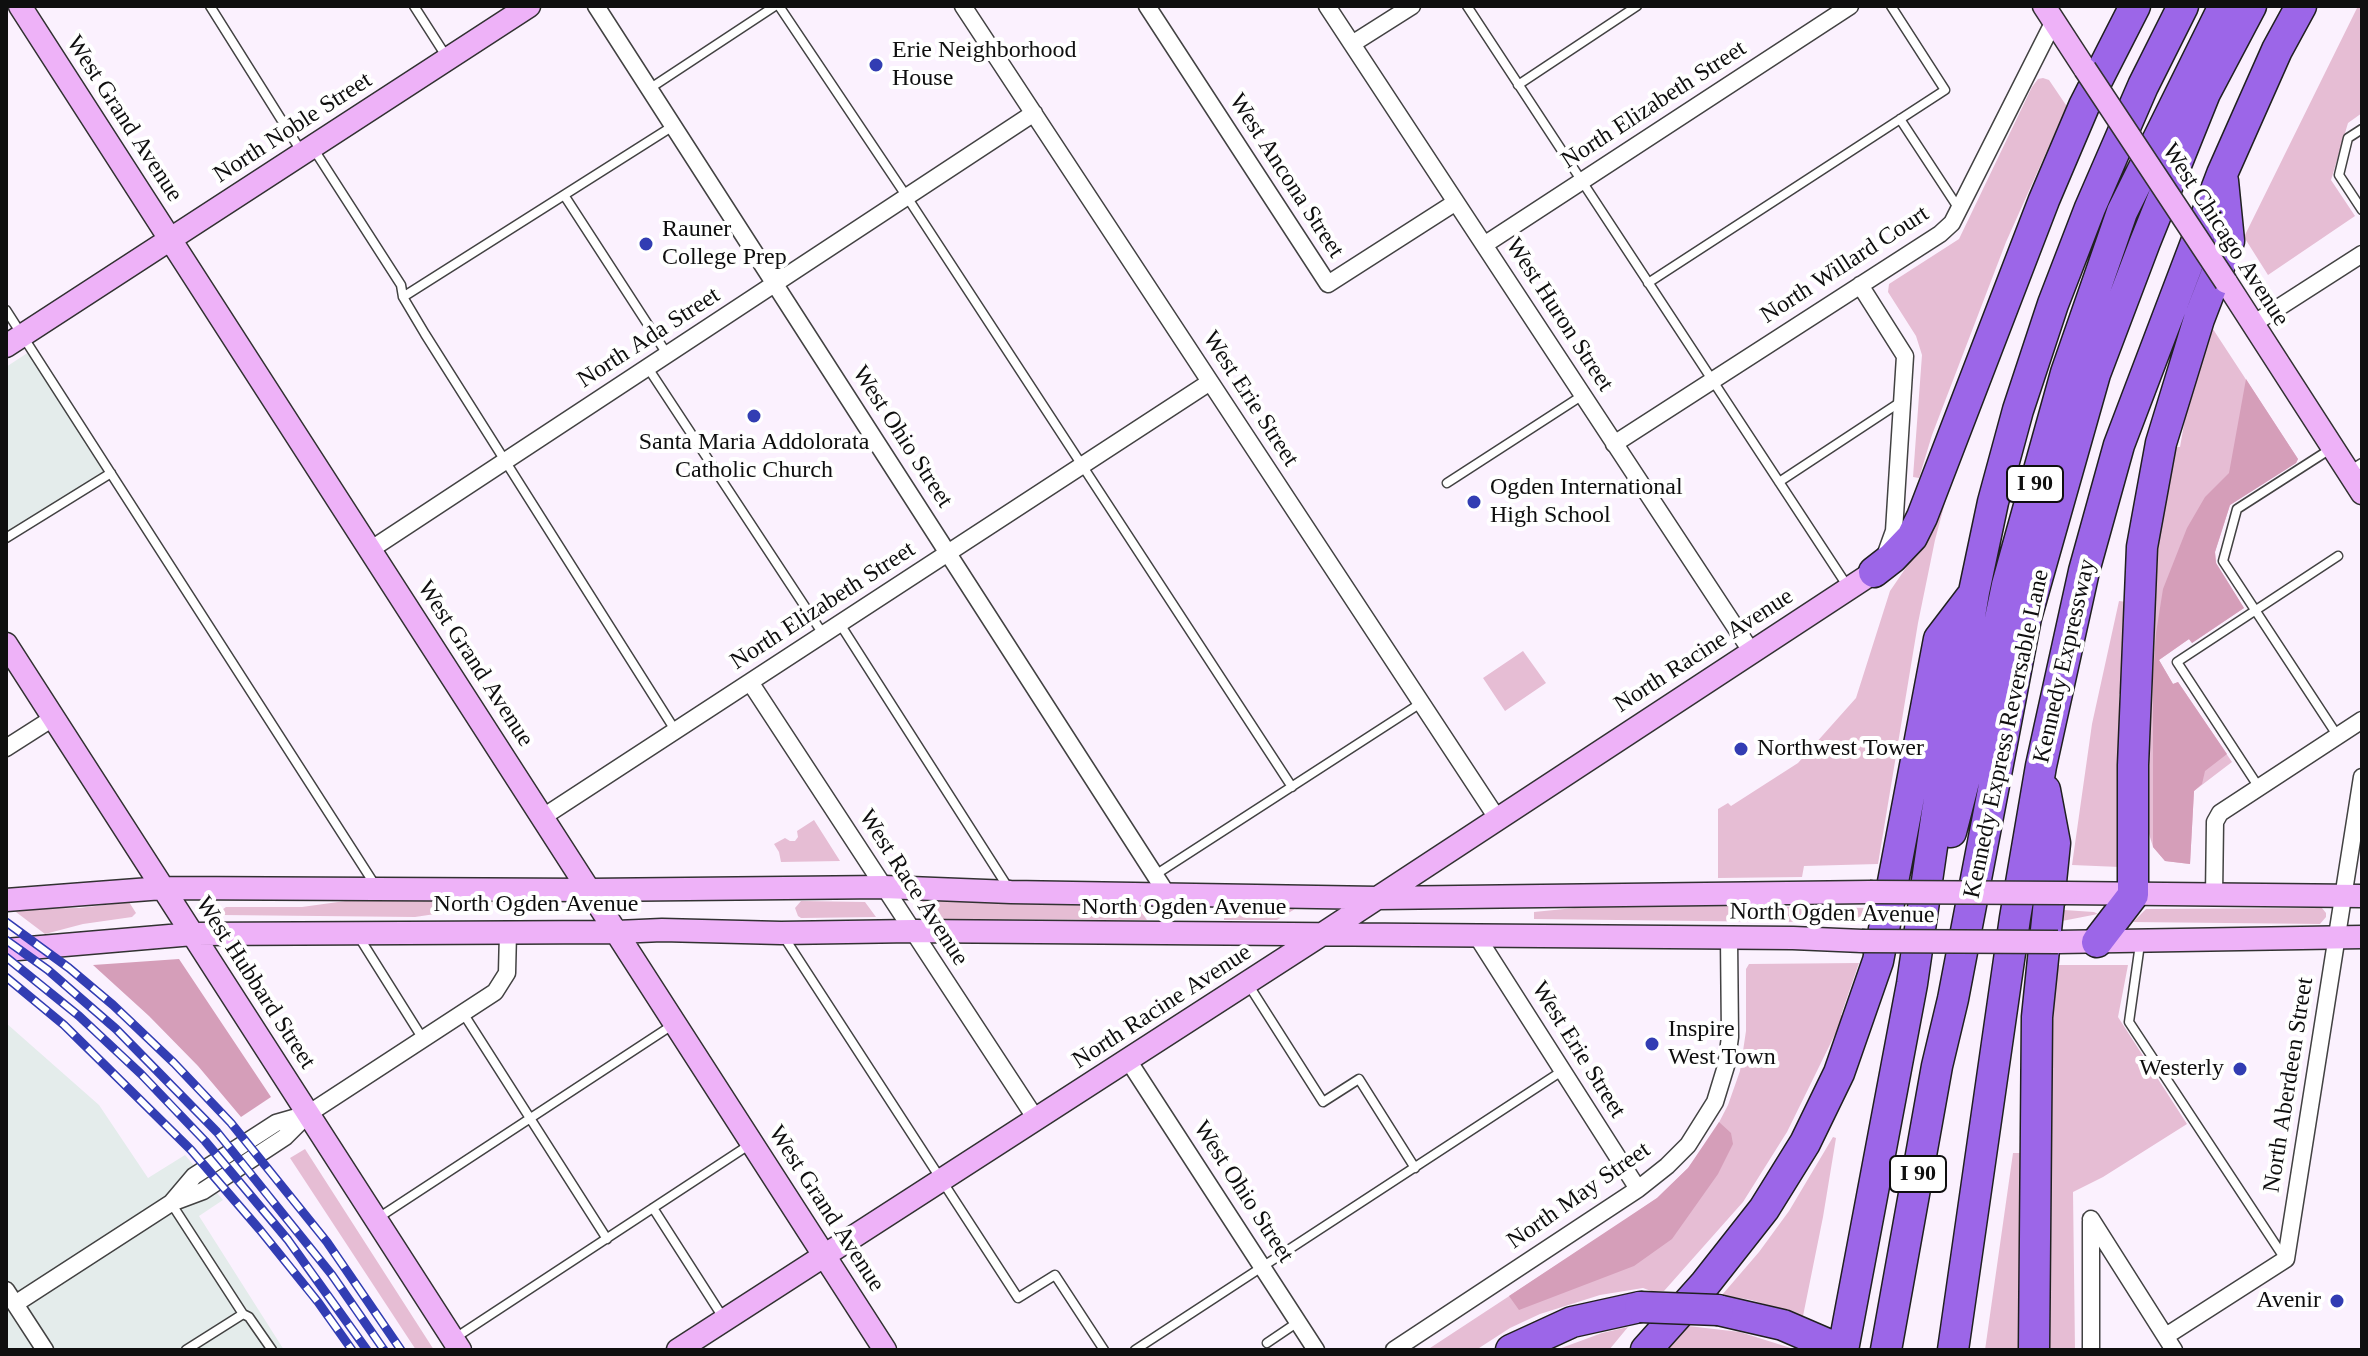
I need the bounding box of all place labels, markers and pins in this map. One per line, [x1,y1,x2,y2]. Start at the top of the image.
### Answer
place label: Erie Neighborhood House [892,37,1077,93]
marker: Erie Neighborhood House [867,56,885,74]
place label: Rauner College Prep [662,216,787,272]
marker: Rauner College Prep [637,235,655,253]
marker: Santa Maria Addolorata Catholic Church [745,407,763,425]
place label: Santa Maria Addolorata Catholic Church [639,429,869,485]
place label: Ogden International High School [1490,474,1683,530]
marker: Ogden International High School [1465,493,1483,511]
place label: Northwest Tower [1757,735,1924,763]
marker: Northwest Tower [1732,740,1750,758]
place label: Inspire West Town [1668,1016,1776,1072]
marker: Inspire West Town [1643,1035,1661,1053]
place label: Westerly [2139,1055,2224,1083]
marker: Westerly [2231,1060,2249,1078]
place label: Avenir [2256,1287,2321,1315]
marker: Avenir [2328,1292,2346,1310]

